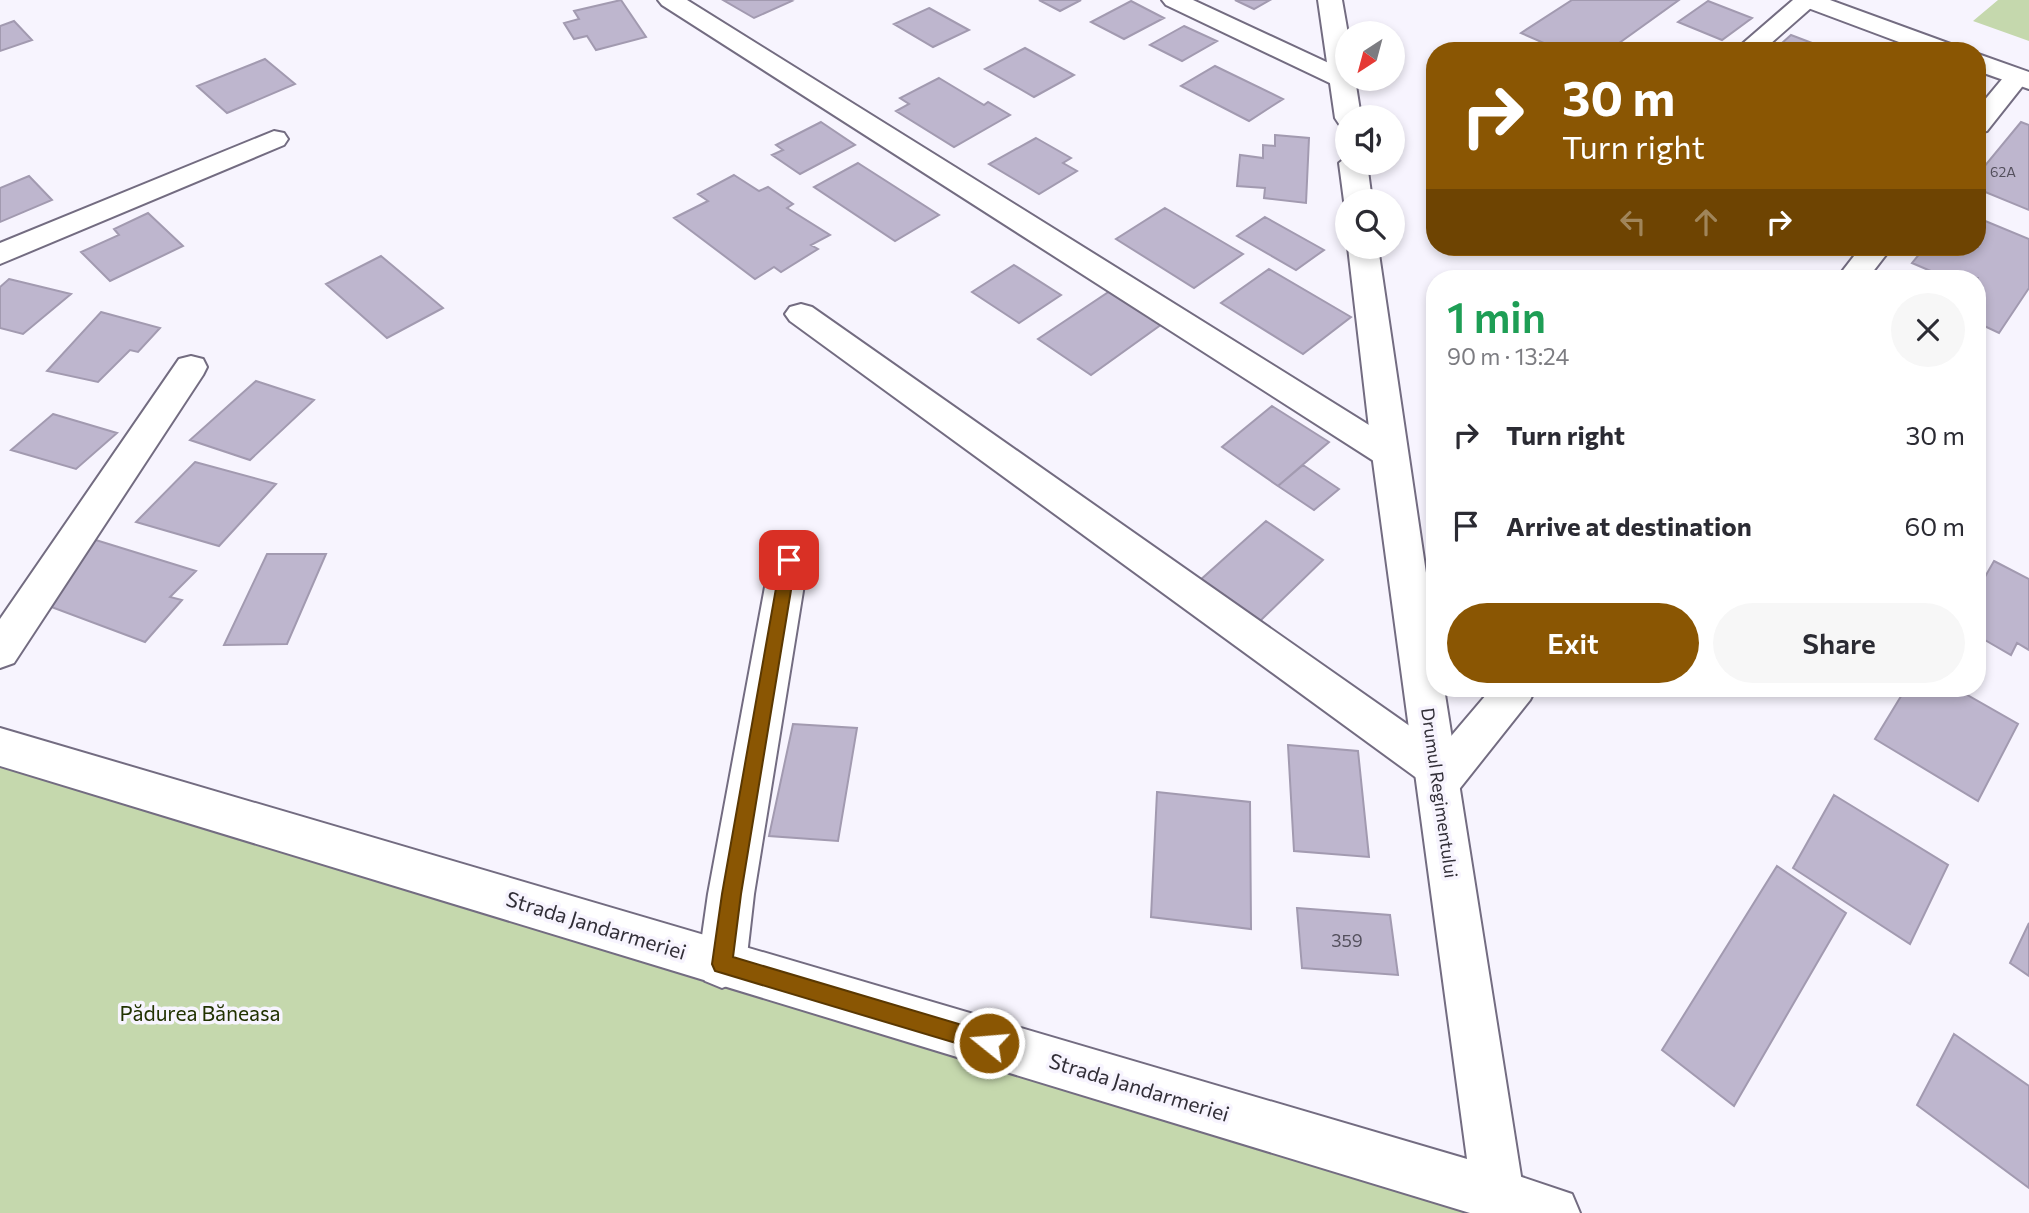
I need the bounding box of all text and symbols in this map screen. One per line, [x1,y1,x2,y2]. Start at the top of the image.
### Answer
north arrow [1335,21,1405,91]
map controls [1335,21,1405,259]
text: 30 m [1562,66,1675,126]
icon: right [1447,70,1538,161]
button: sound [1335,105,1405,175]
text: Turn right [1562,126,1705,166]
house number: 62A [1990,163,2016,180]
button: search [1335,189,1405,259]
icon: left [1614,203,1652,241]
icon: ahead [1687,203,1725,241]
icon: right [1760,203,1798,241]
text: 1 min [1447,290,1546,342]
button: close [1891,293,1965,367]
text: 90 m · 13:24 [1447,342,1569,370]
icon: right [1447,416,1485,454]
text: Turn right [1506,419,1625,450]
text: 30 m [1906,419,1965,450]
icon: arrive [1447,507,1485,545]
text: Arrive at destination [1506,510,1752,541]
text: 60 m [1905,510,1965,541]
pin [759,530,819,590]
icon: arrive [770,541,808,579]
button: Exit [1447,603,1699,683]
button: Share [1713,603,1965,683]
street label: Drumul Regimentului [1417,706,1463,879]
street label: Strada Jandarmeriei [503,885,690,964]
house number: 359 [1331,929,1363,951]
park label: Pădurea Băneasa [119,1000,281,1025]
position arrow [952,1006,1026,1080]
street label: Strada Jandarmeriei [1046,1047,1233,1126]

